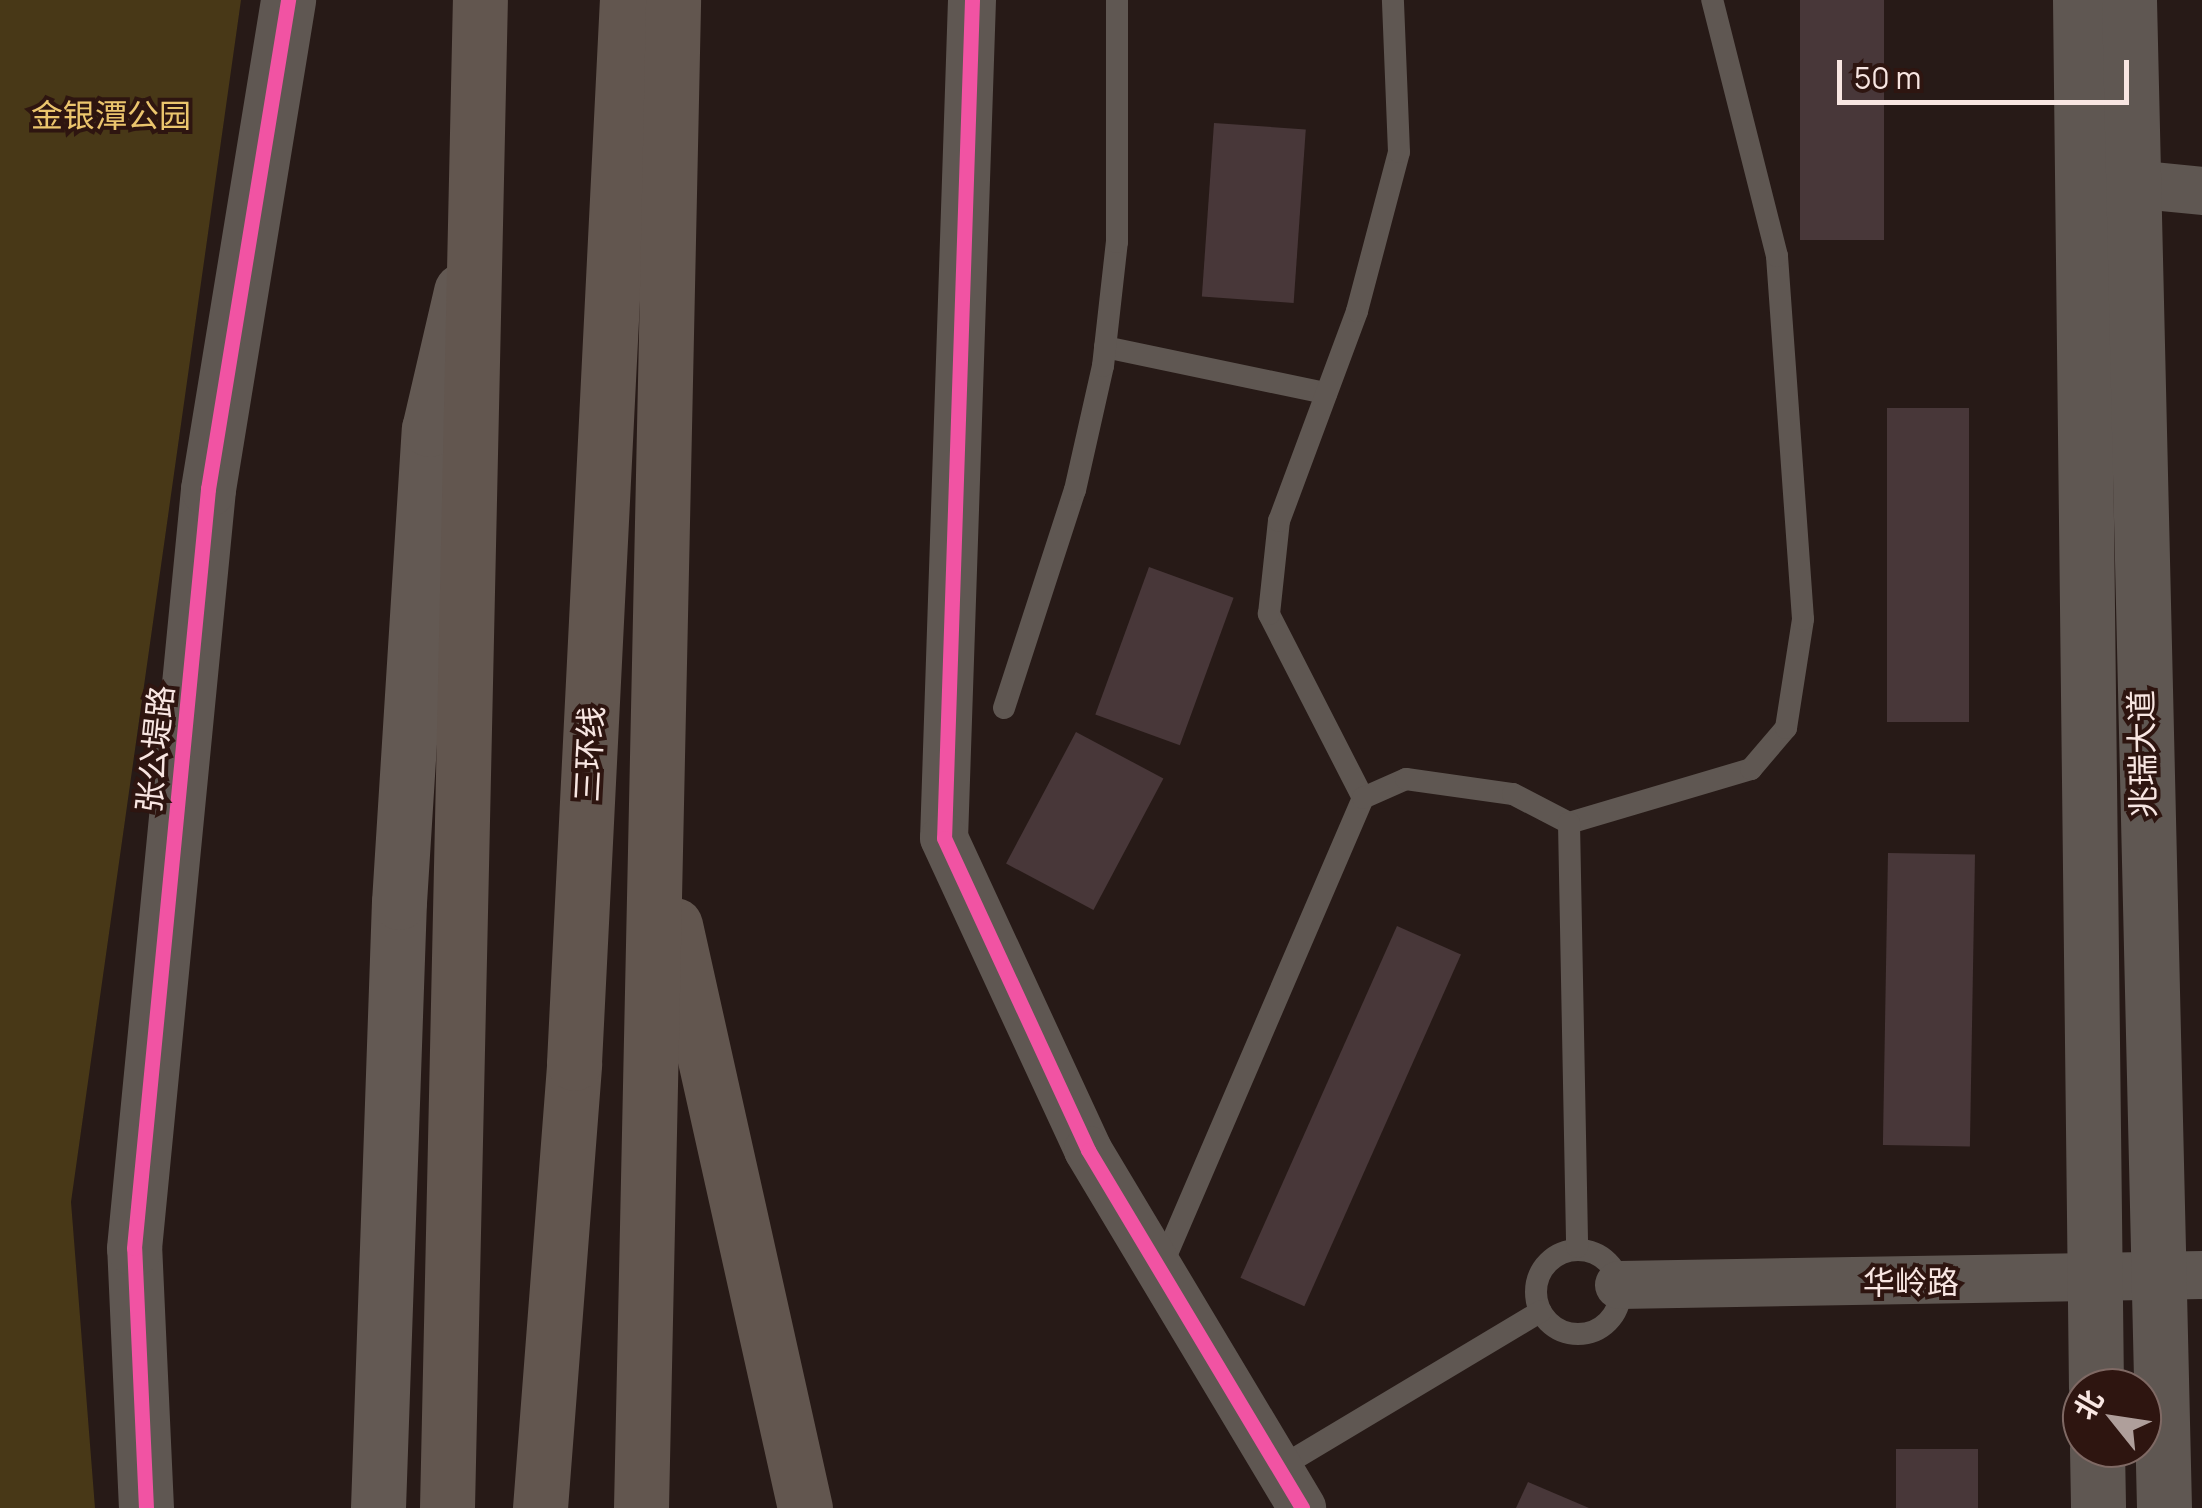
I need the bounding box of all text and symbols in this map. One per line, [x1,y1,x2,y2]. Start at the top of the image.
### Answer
scale bar [1842,40,2134,102]
text: 50 m [1854,57,1921,98]
park label: 金银潭公园 [31,96,191,134]
street label: 张公堤路 [129,683,181,815]
street label: 兆瑞大道 [2122,690,2162,818]
street label: 三环线 [567,705,611,803]
street label: 华岭路 [1863,1263,1959,1301]
north arrow [2062,1368,2162,1468]
text: 北 [2064,1382,2111,1426]

